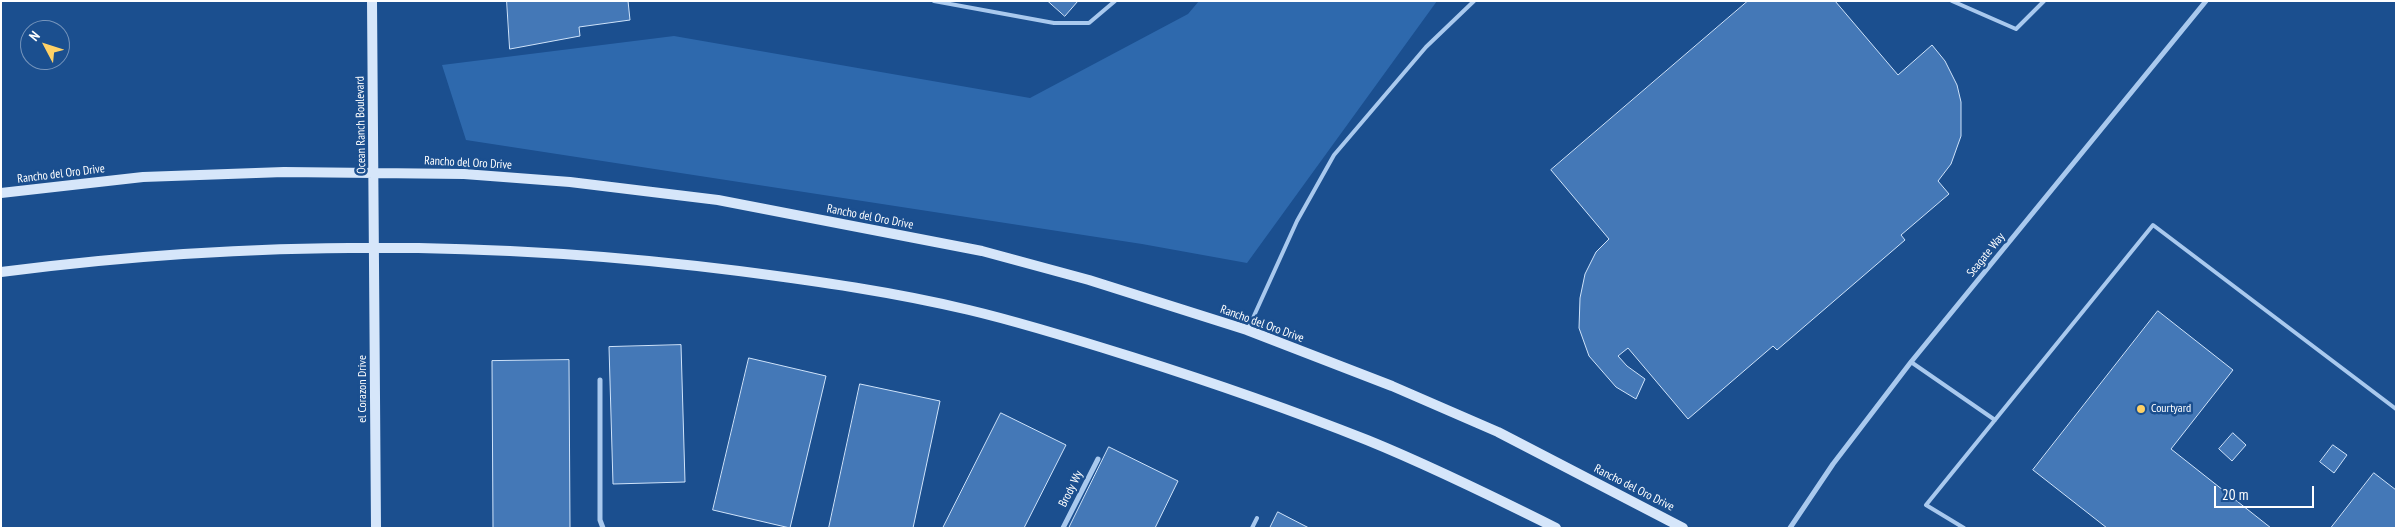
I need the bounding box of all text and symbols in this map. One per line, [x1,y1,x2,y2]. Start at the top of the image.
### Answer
north arrow [20,20,70,70]
text: N [25,27,44,45]
street label: Ocean Ranch Boulevard [353,76,369,174]
street label: Rancho del Oro Drive [424,154,512,172]
street label: Rancho del Oro Drive [16,161,106,187]
street label: Rancho del Oro Drive [825,202,915,232]
street label: Seagate Way [1964,230,2008,280]
street label: Rancho del Oro Drive [1218,302,1306,346]
street label: el Corazon Drive [356,355,370,423]
place label: Courtyard [2151,402,2191,416]
marker: Courtyard [2135,403,2147,415]
street label: Rancho del Oro Drive [1592,462,1676,514]
street label: Brody Wy [1056,468,1086,510]
scale bar [2217,476,2317,508]
text: 20 m [2222,485,2248,504]

